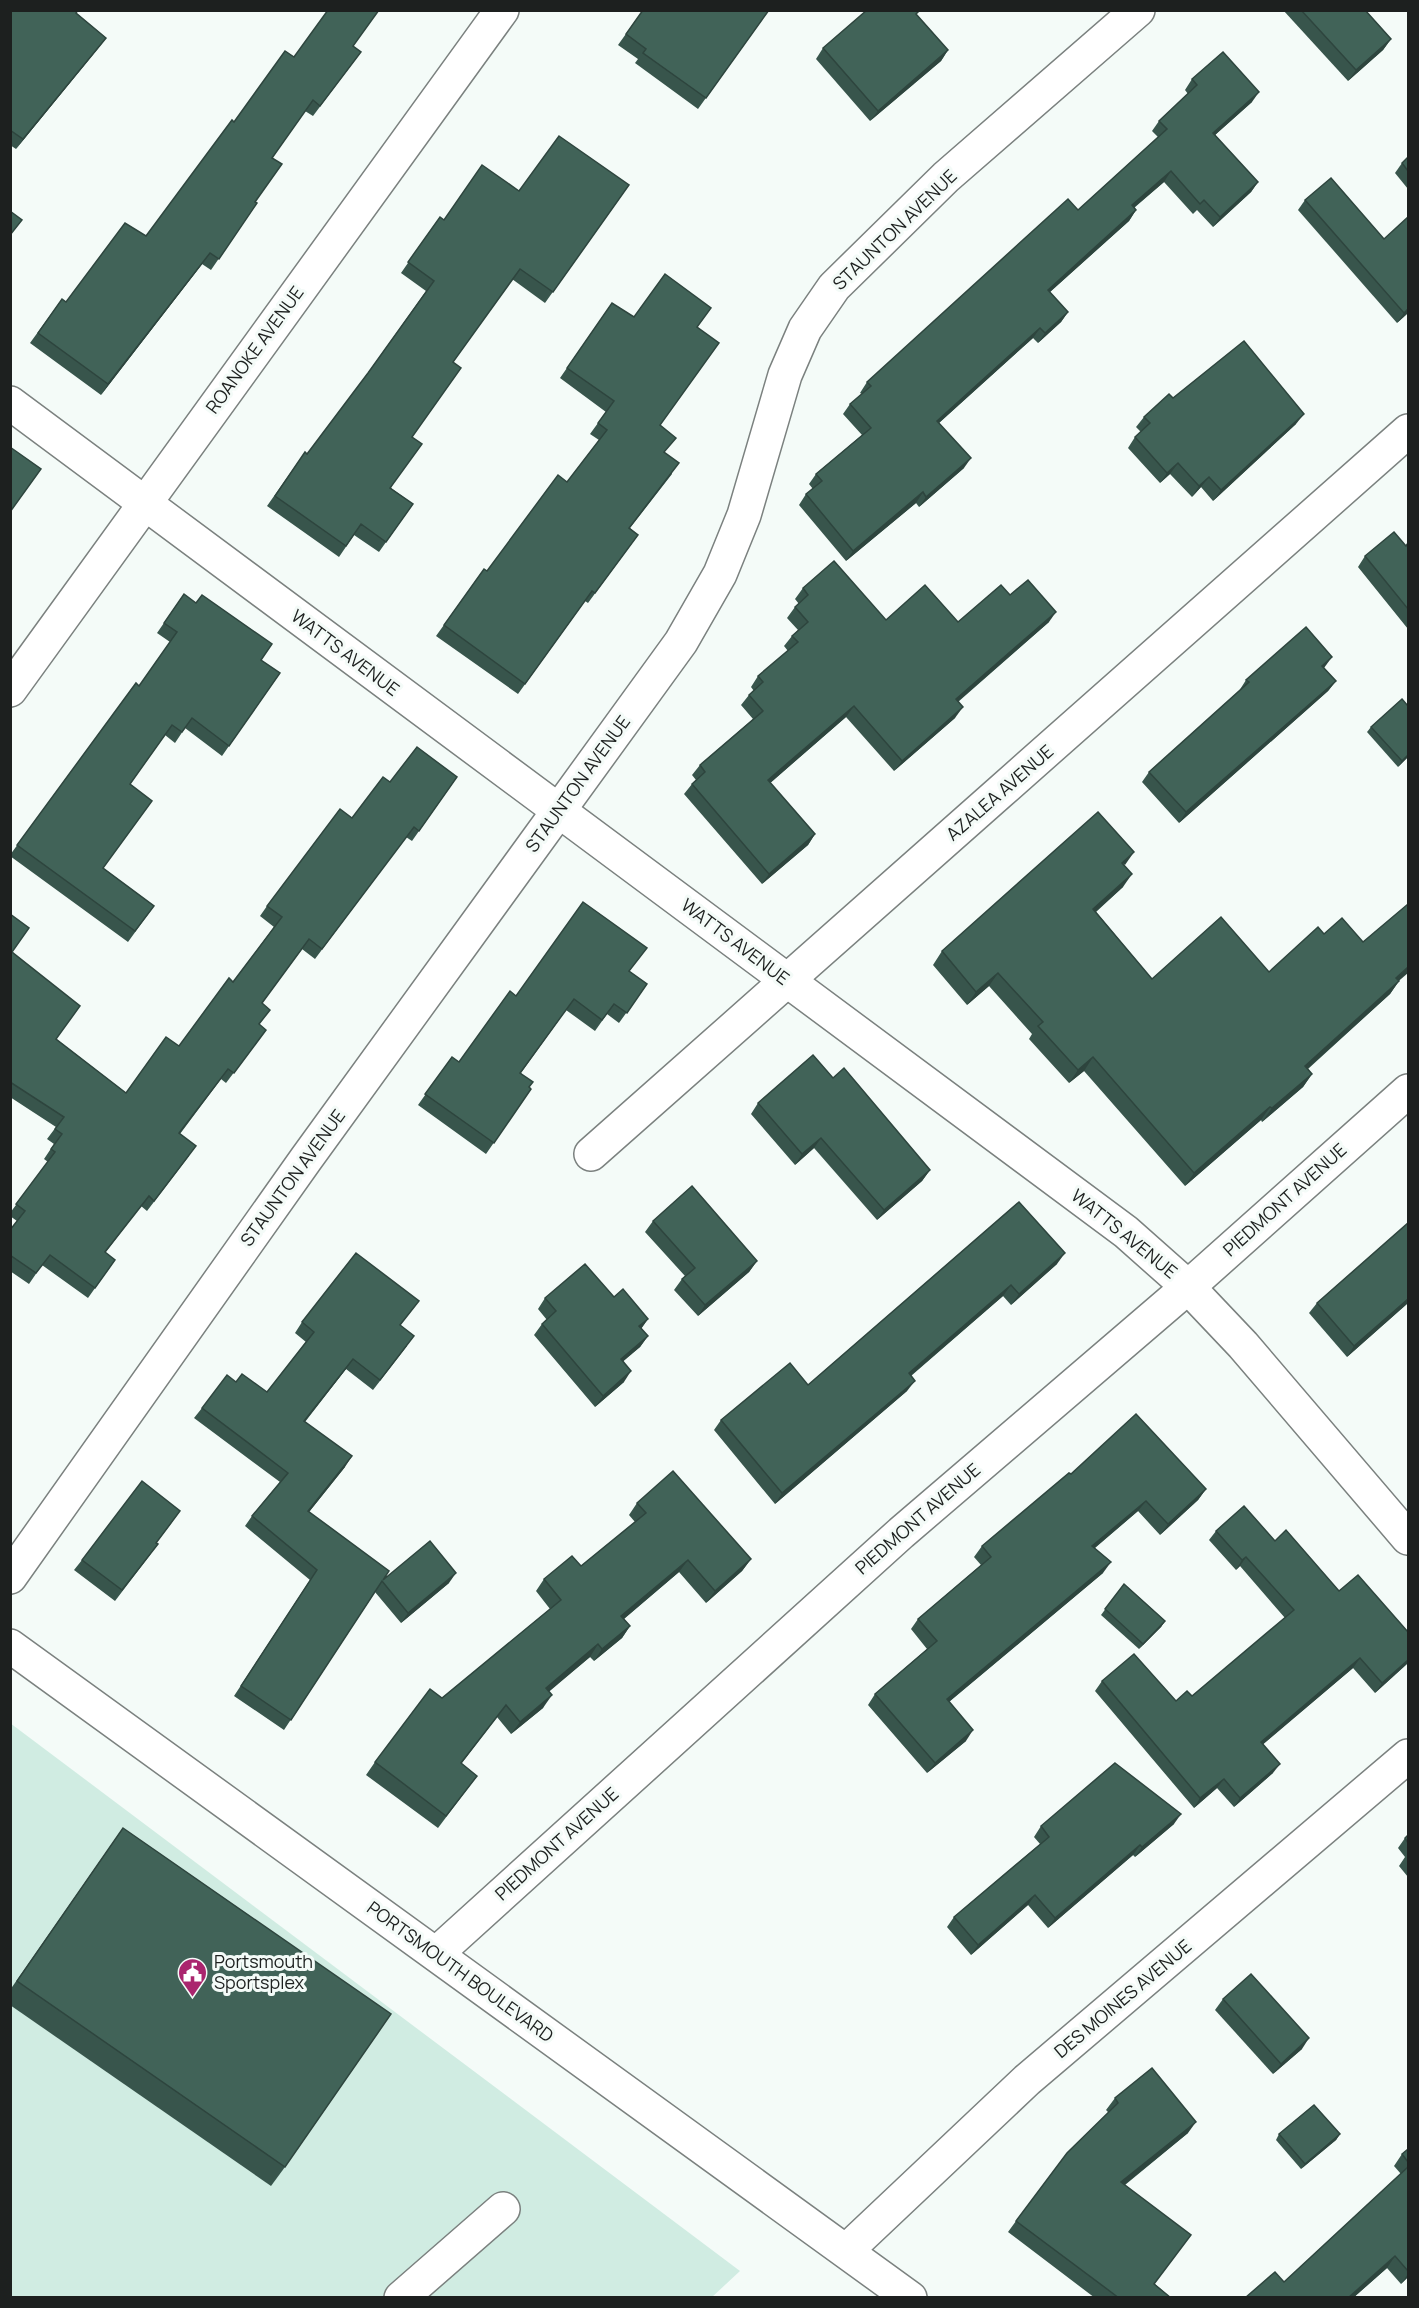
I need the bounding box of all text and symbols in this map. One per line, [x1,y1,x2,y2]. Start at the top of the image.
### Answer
street label: STAUNTON AVENUE [827,164,961,295]
street label: ROANOKE AVENUE [200,281,309,418]
street label: WATTS AVENUE [287,604,405,701]
street label: STAUNTON AVENUE [519,710,635,857]
street label: AZALEA AVENUE [941,739,1058,846]
street label: WATTS AVENUE [677,893,795,990]
street label: STAUNTON AVENUE [234,1104,350,1251]
street label: PIEDMONT AVENUE [1218,1137,1351,1261]
street label: WATTS AVENUE [1067,1183,1183,1283]
street label: PIEDMONT AVENUE [850,1457,985,1579]
street label: PIEDMONT AVENUE [490,1781,623,1905]
street label: PORTSMOUTH BOULEVARD [362,1895,559,2047]
street label: DES MOINES AVENUE [1049,1934,1196,2063]
place label: Portsmouth Sportsplex [214,1949,313,1994]
public building icon: Portsmouth Sportsplex [177,1956,209,1998]

